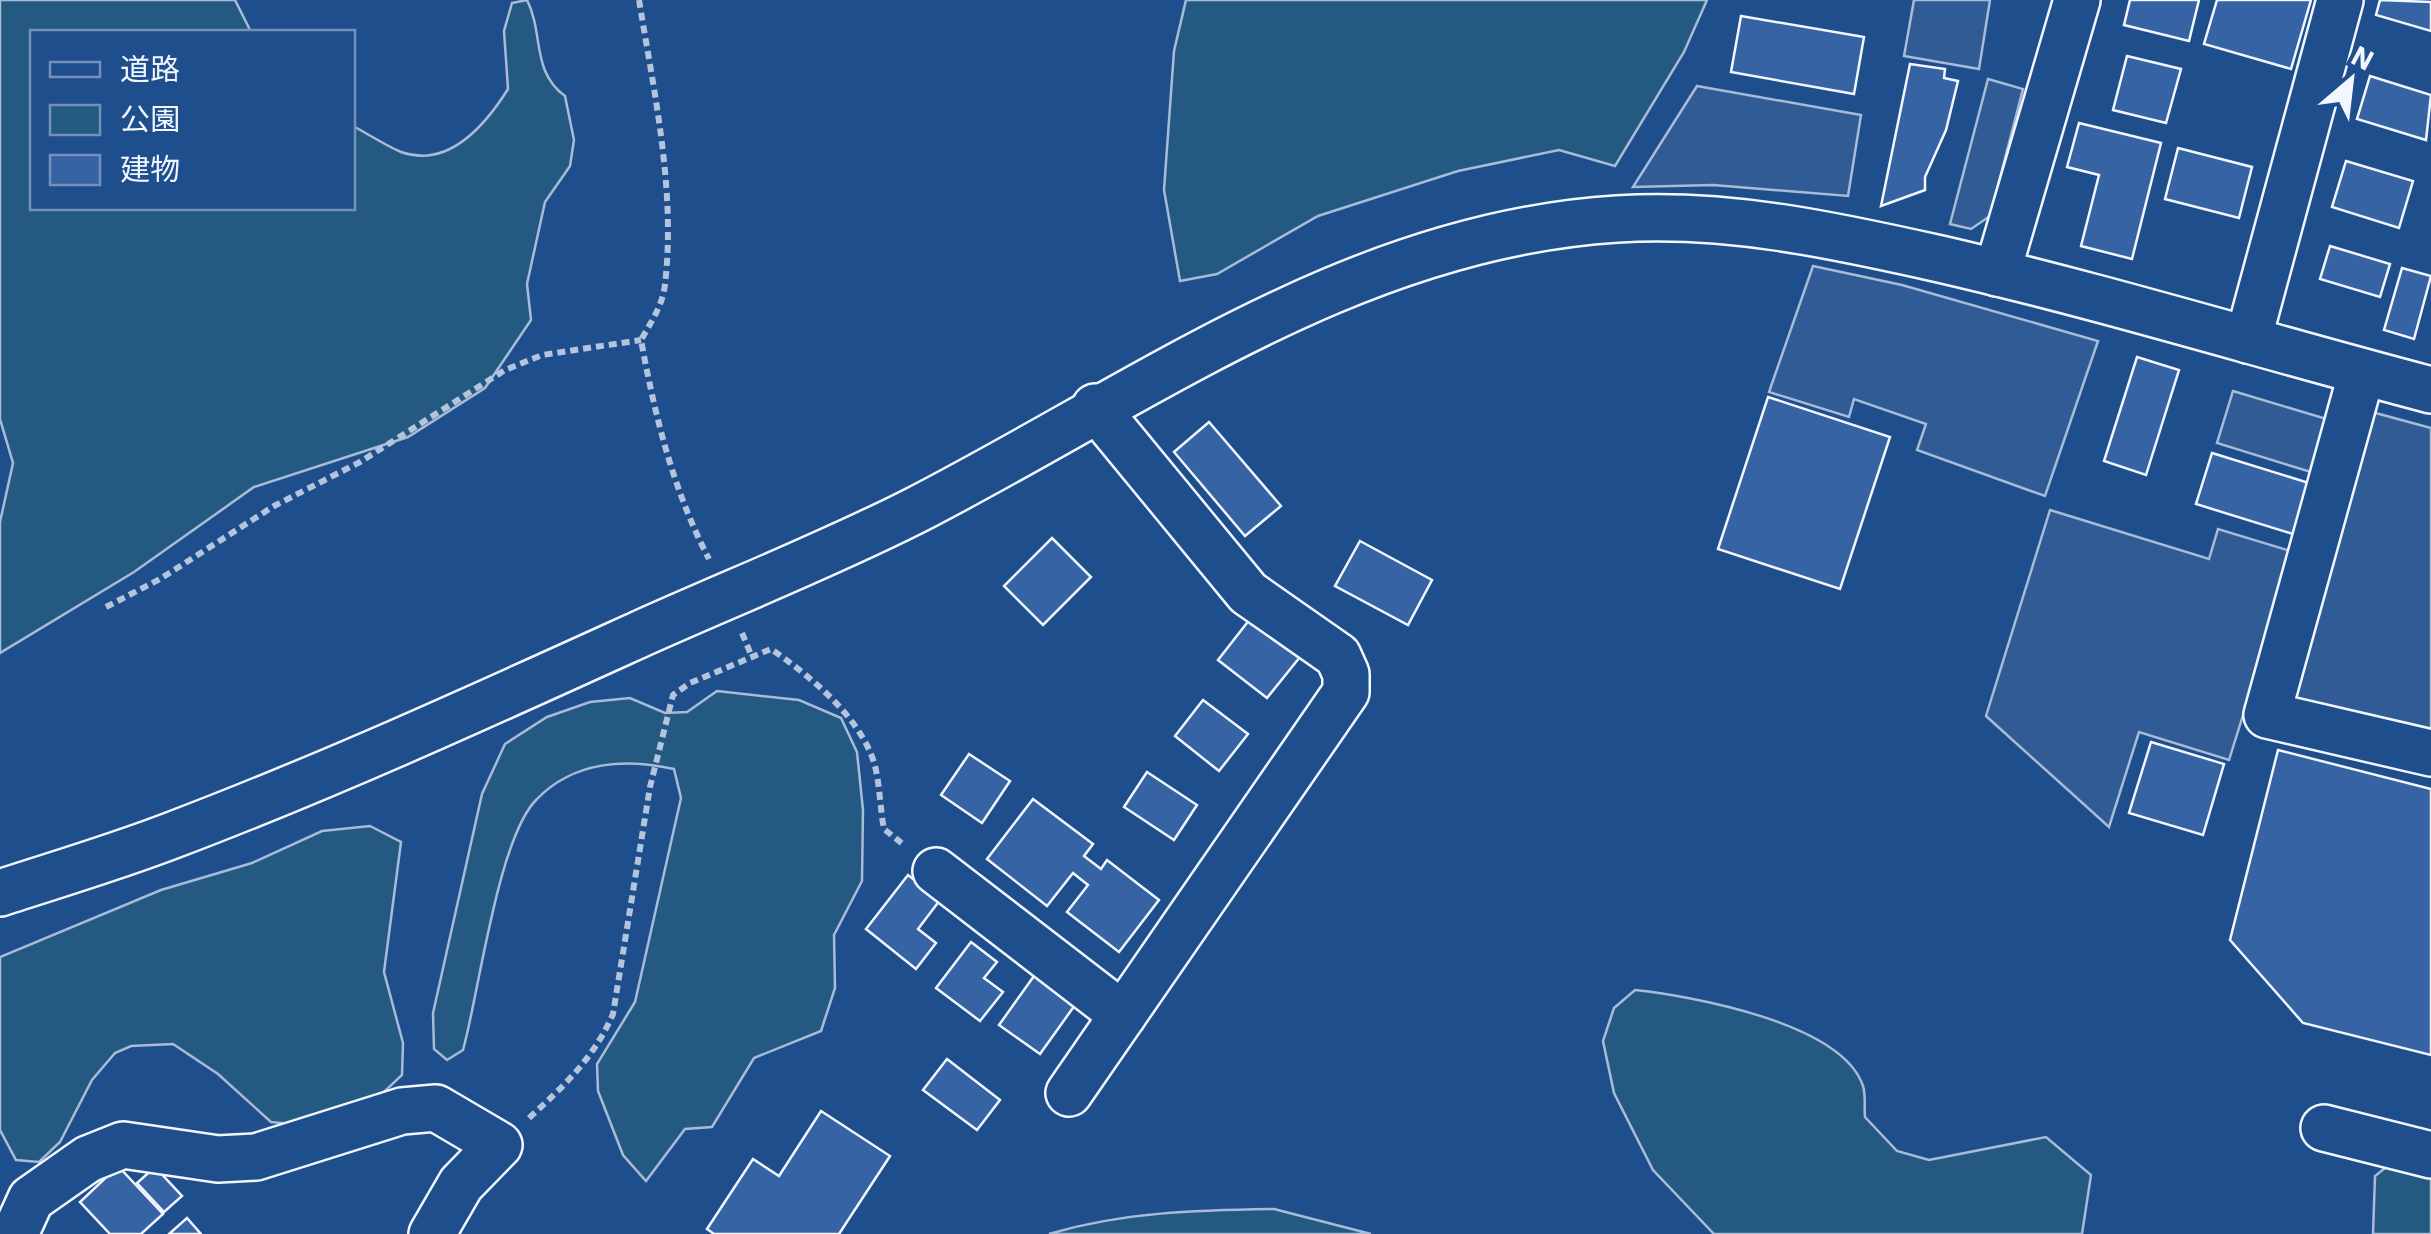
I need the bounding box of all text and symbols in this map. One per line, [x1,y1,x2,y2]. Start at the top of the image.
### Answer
legend [30,30,355,210]
north arrow [2301,30,2401,130]
text: N [2345,36,2381,79]
text: 道路 [120,49,180,88]
text: 公園 [120,99,180,138]
text: 建物 [120,149,180,188]

